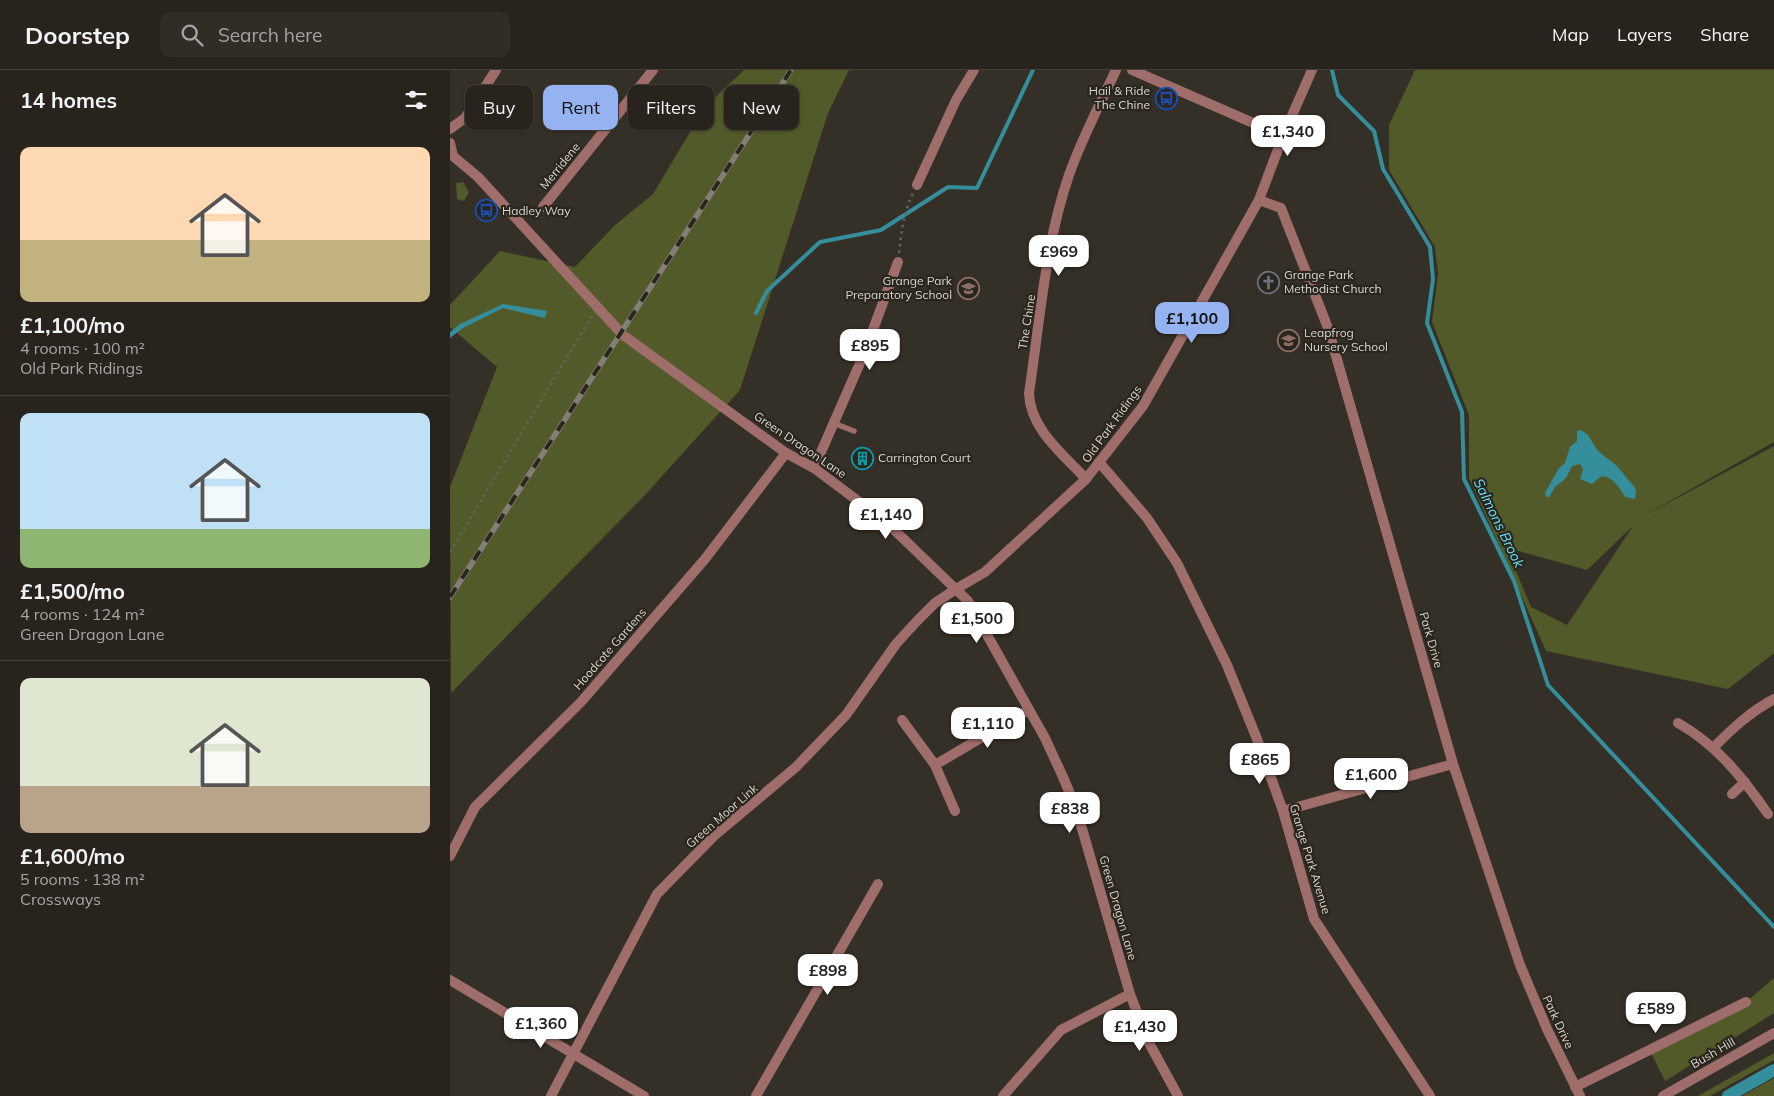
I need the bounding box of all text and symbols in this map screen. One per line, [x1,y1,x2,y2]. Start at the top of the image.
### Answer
search box [160,12,510,57]
text: Doorstep [25,20,130,50]
icon: search [178,21,206,49]
text: Search here [218,23,322,47]
text: Map [1552,23,1589,46]
text: Layers [1617,23,1672,46]
text: Share [1700,23,1749,46]
place label: Hail & Ride The Chine [1089,83,1150,112]
chip: Buy [465,85,533,130]
chip: Rent [543,85,618,130]
chip: Filters [628,85,714,130]
chip: New [724,85,799,130]
icon: filters [402,86,430,114]
bus stop icon: Hail & Ride The Chine [1154,86,1178,110]
text: 14 homes [20,87,117,113]
pin: £1,340 [1247,114,1329,157]
text: £1,340 [1262,121,1314,141]
street label: Merridene [536,139,583,192]
icon: home [180,180,270,270]
bus stop icon: Hadley Way [474,199,498,223]
place label: Hadley Way [502,203,571,218]
pin: £969 [1029,234,1089,277]
text: £969 [1040,241,1078,261]
place label: Grange Park Methodist Church [1284,267,1382,296]
church icon: Grange Park Methodist Church [1256,270,1280,294]
place label: Grange Park Preparatory School [845,273,953,302]
school or university icon: Grange Park Preparatory School [956,276,980,300]
street label: The Chine [1015,293,1038,351]
pin: £1,100 [1151,302,1233,344]
text: £1,100 [1166,308,1218,328]
text: £1,100/mo [20,312,125,338]
place label: Leapfrog Nursery School [1304,325,1388,354]
pin: £895 [840,328,900,371]
school or university icon: Leapfrog Nursery School [1276,328,1300,352]
text: £895 [851,335,889,355]
text: 4 rooms · 100 m² [20,338,145,358]
text: Old Park Ridings [20,358,143,378]
street label: Old Park Ridings [1078,382,1145,465]
street label: Green Dragon Lane [751,408,849,481]
icon: home [180,445,270,535]
building icon: Carrington Court [850,446,874,470]
place label: Carrington Court [878,450,971,465]
water label: Salmons Brook [1470,475,1529,571]
pin: £1,140 [845,498,927,540]
text: £1,140 [860,504,912,524]
text: £1,500/mo [20,578,125,604]
pin: £1,500 [936,602,1018,644]
text: 4 rooms · 124 m² [20,604,145,624]
street label: Hoodcote Gardens [570,605,649,693]
text: £1,500 [951,608,1003,628]
street label: Park Drive [1416,610,1447,670]
text: Green Dragon Lane [20,624,164,644]
pin: £1,110 [947,706,1029,749]
icon: home [180,710,270,800]
text: £1,110 [962,713,1014,733]
pin: £865 [1230,742,1290,785]
text: £865 [1241,749,1279,769]
pin: £1,600 [1330,758,1412,800]
text: £1,600 [1345,764,1397,784]
street label: Green Moor Link [683,780,761,851]
pin: £838 [1040,792,1100,834]
text: £838 [1051,798,1089,818]
street label: Grange Park Avenue [1287,802,1334,916]
text: £1,600/mo [20,843,125,869]
street label: Green Dragon Lane [1096,854,1141,962]
text: 5 rooms · 138 m² [20,869,145,889]
text: Crossways [20,889,101,909]
pin: £898 [798,954,858,996]
text: £898 [809,960,847,980]
pin: £589 [1626,992,1686,1034]
street label: Park Drive [1540,993,1577,1051]
text: £589 [1637,998,1675,1018]
pin: £1,360 [500,1006,582,1049]
pin: £1,430 [1099,1010,1181,1052]
text: £1,360 [515,1013,567,1033]
text: £1,430 [1114,1016,1166,1036]
street label: Bush Hill [1688,1034,1738,1071]

